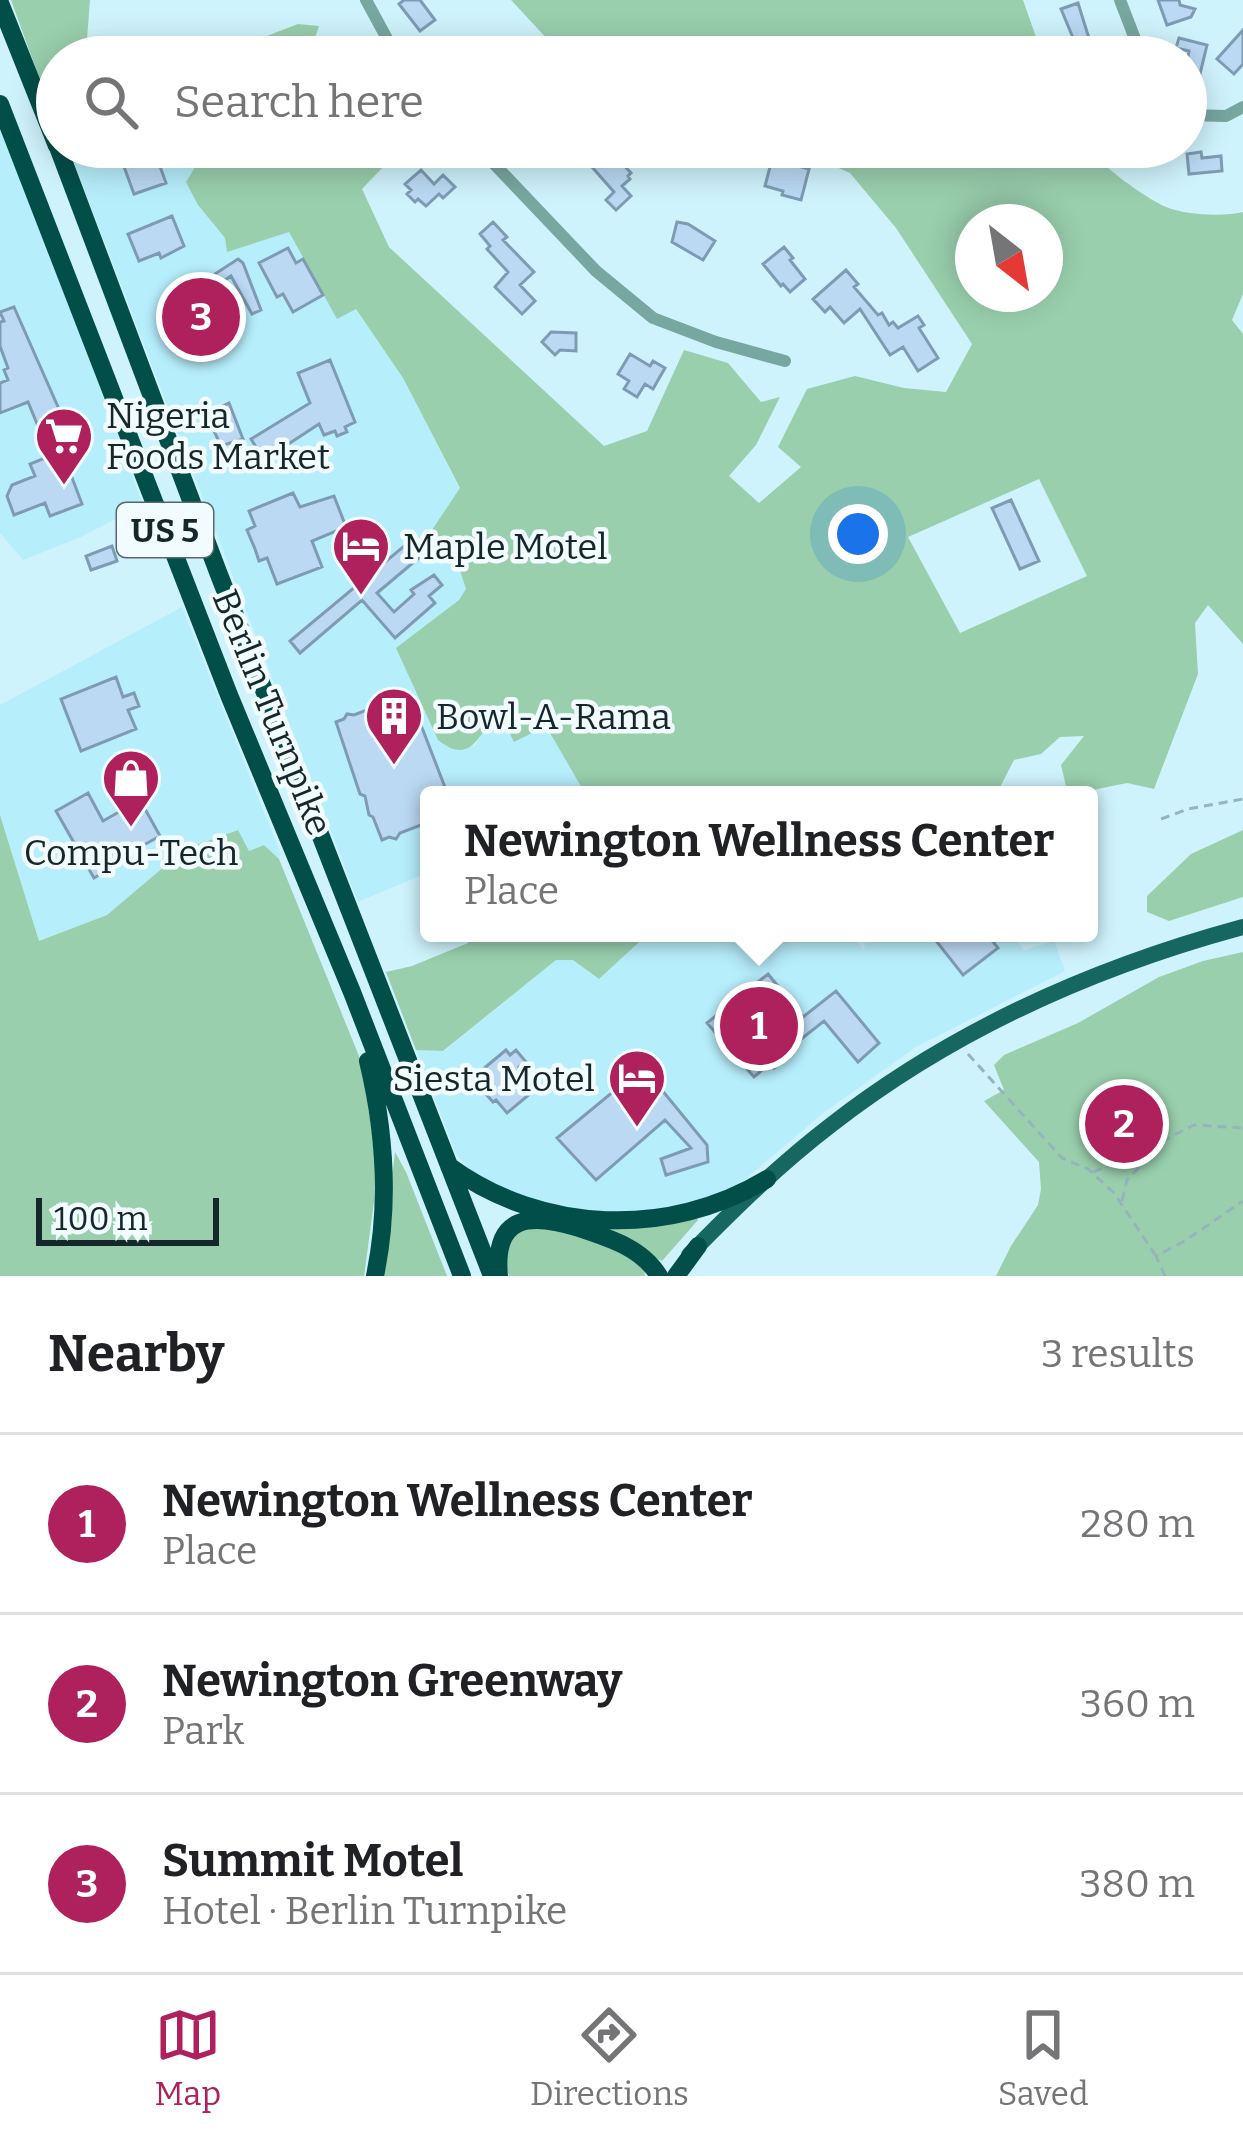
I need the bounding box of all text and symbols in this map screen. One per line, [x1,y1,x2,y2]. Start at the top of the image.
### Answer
search box [36,36,1207,168]
icon: search [78,69,144,135]
text: Search here [174,75,424,129]
north arrow [955,204,1063,312]
pin: 3 [162,272,240,362]
place label: Nigeria Foods Market [106,394,330,479]
supermarket icon: Nigeria Foods Market [33,405,95,487]
road number: US 5 [117,503,213,557]
your location [828,504,888,564]
hotel icon: Maple Motel [330,515,392,597]
place label: Maple Motel [403,525,608,569]
street label: Berlin Turnpike [203,583,341,841]
building icon: Bowl-A-Rama [363,685,425,767]
place label: Bowl-A-Rama [436,695,671,739]
shop icon: Compu-Tech [100,747,162,829]
popup [420,786,1098,942]
text: Newington Wellness Center [464,814,1054,868]
place label: Compu-Tech [24,831,238,875]
text: Place [464,868,559,914]
pin: 1 [720,981,798,1071]
hotel icon: Siesta Motel [606,1047,668,1129]
place label: Siesta Motel [393,1057,595,1101]
pin: 2 [1085,1079,1163,1169]
scale bar [36,1192,219,1245]
text: 100 m [54,1199,148,1239]
text: Nearby [48,1323,224,1385]
text: 3 results [1041,1331,1195,1377]
text: Newington Wellness Center [162,1474,753,1528]
text: 1 [79,1501,95,1547]
text: 280 m [1080,1501,1195,1547]
text: Place [162,1528,257,1574]
text: Newington Greenway [162,1654,622,1708]
text: 2 [76,1681,98,1727]
text: 360 m [1080,1681,1195,1727]
text: Park [162,1708,244,1754]
text: Summit Motel [162,1834,464,1888]
text: 3 [76,1861,98,1907]
text: 380 m [1079,1861,1195,1907]
text: Hotel · Berlin Turnpike [162,1888,567,1934]
tab: Map [155,2002,221,2114]
tab: Directions [530,2002,689,2114]
tab: Saved [998,2002,1088,2114]

